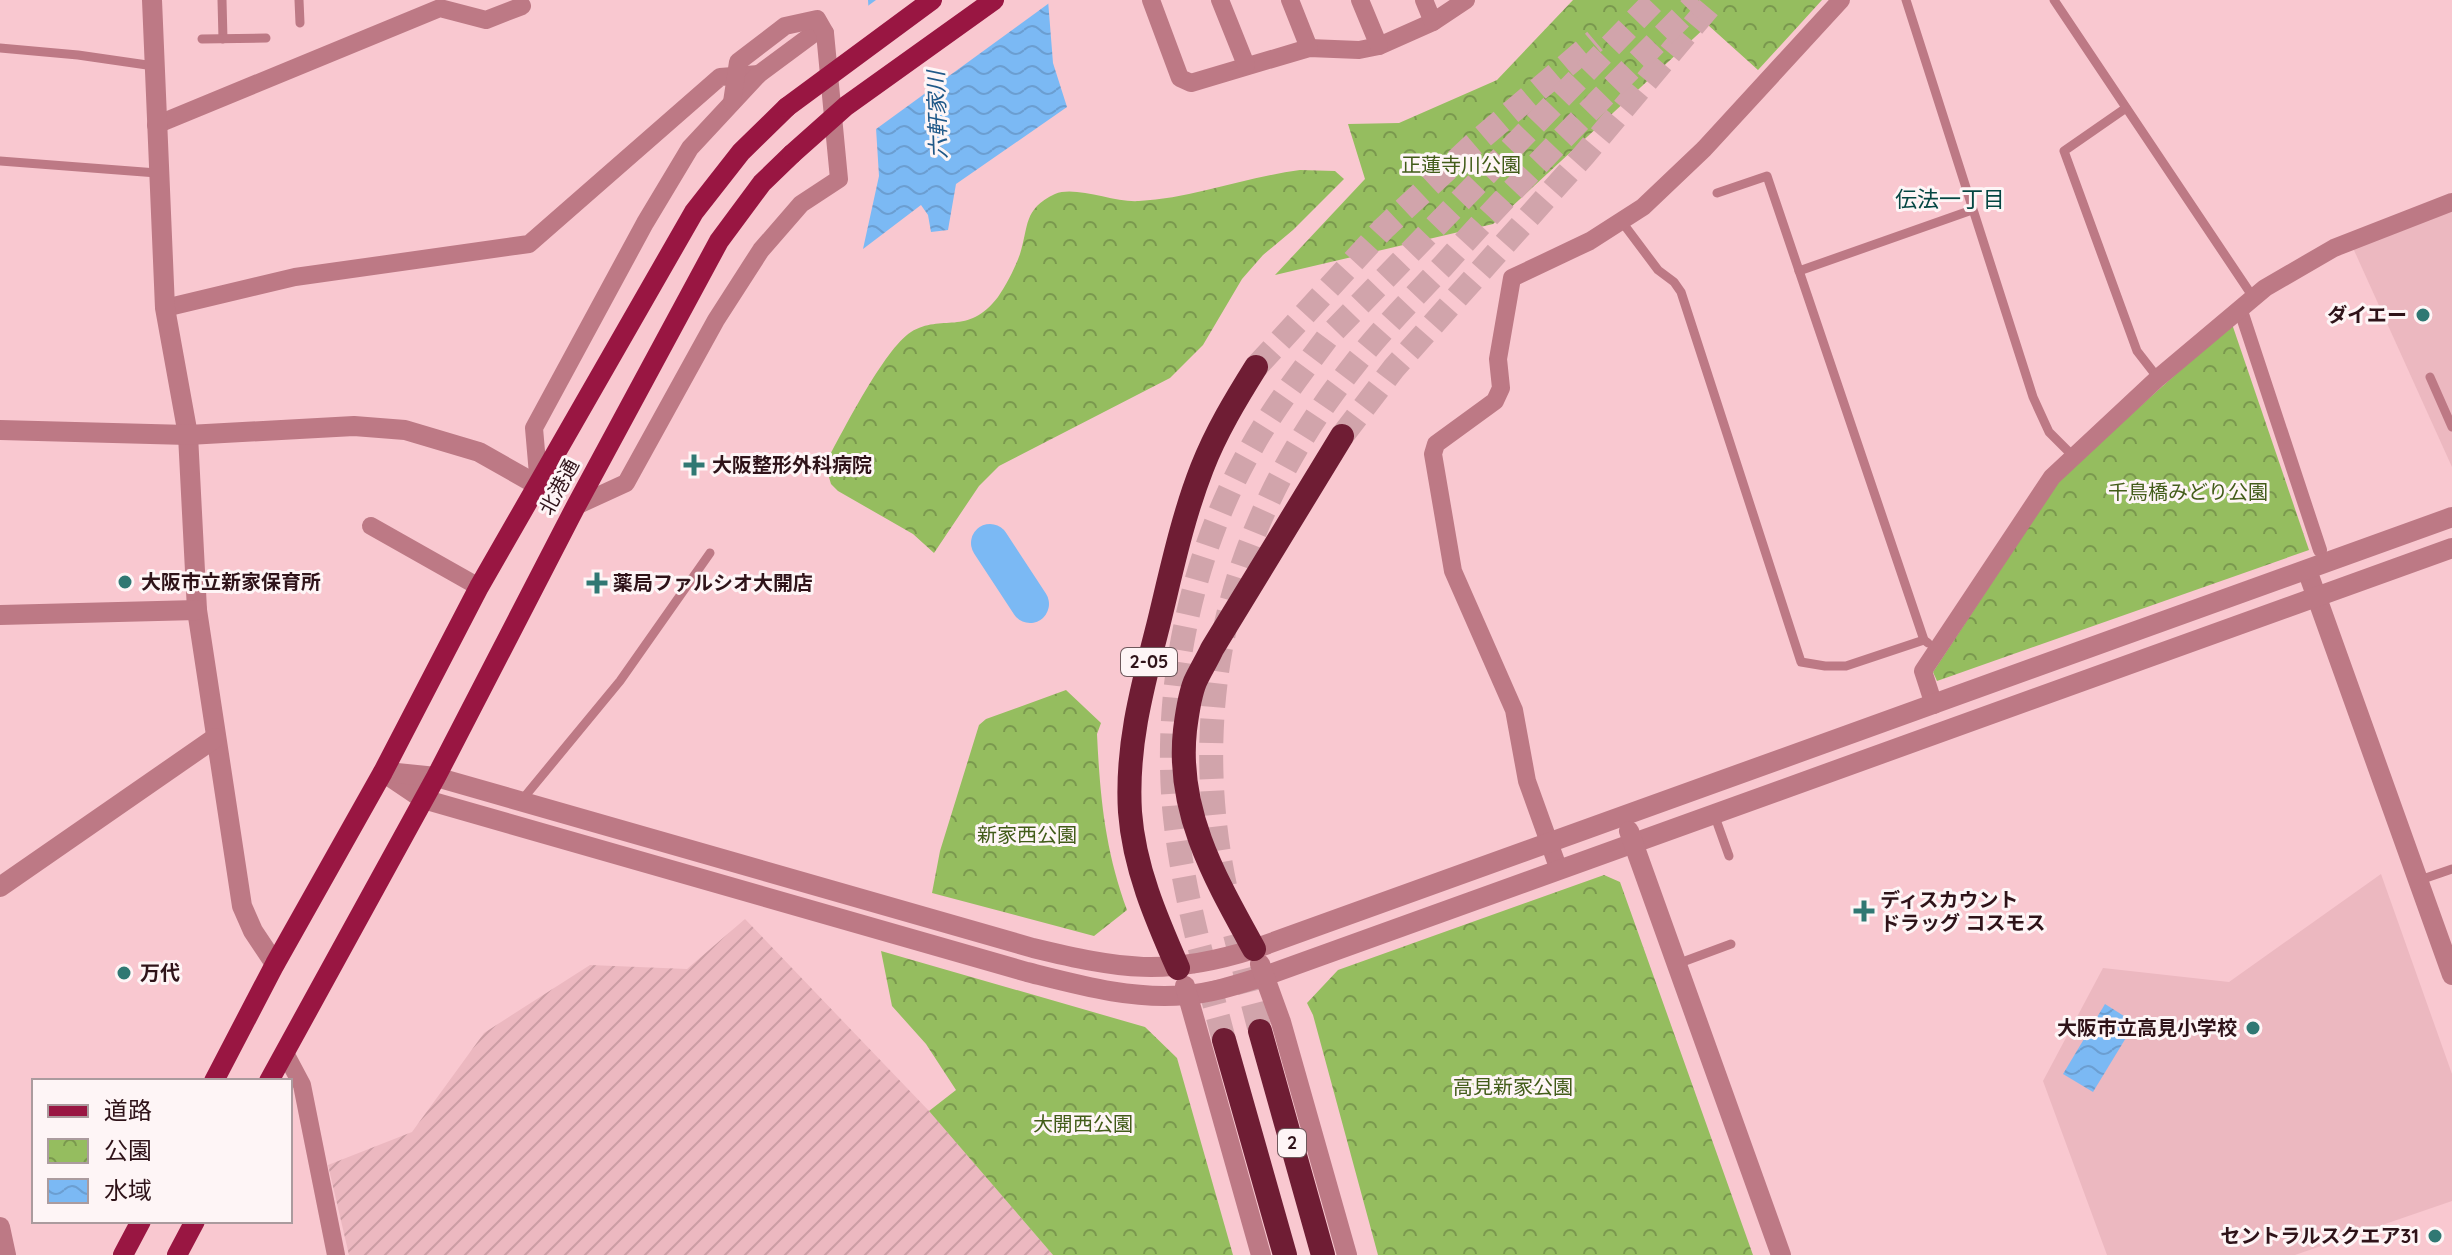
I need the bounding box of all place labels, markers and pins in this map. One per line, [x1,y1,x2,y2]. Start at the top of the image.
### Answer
place label: ダイエー [2327,302,2407,327]
marker: ダイエー [2414,306,2432,324]
place label: 大阪整形外科病院 [712,452,872,477]
marker: 大阪整形外科病院 [683,454,705,476]
place label: 大阪市立新家保育所 [141,569,321,594]
place label: 薬局ファルシオ大開店 [613,570,813,595]
marker: 大阪市立新家保育所 [116,573,134,591]
marker: 薬局ファルシオ大開店 [588,574,606,592]
place label: ディスカウント ドラッグ コスモス [1880,887,2046,935]
marker: ディスカウント ドラッグ コスモス [1855,902,1873,920]
place label: 万代 [140,960,180,985]
marker: 万代 [115,964,133,982]
place label: 大阪市立高見小学校 [2057,1015,2237,1040]
marker: 大阪市立高見小学校 [2244,1019,2262,1037]
place label: セントラルスクエア31 [2220,1223,2419,1248]
marker: セントラルスクエア31 [2426,1227,2444,1245]

